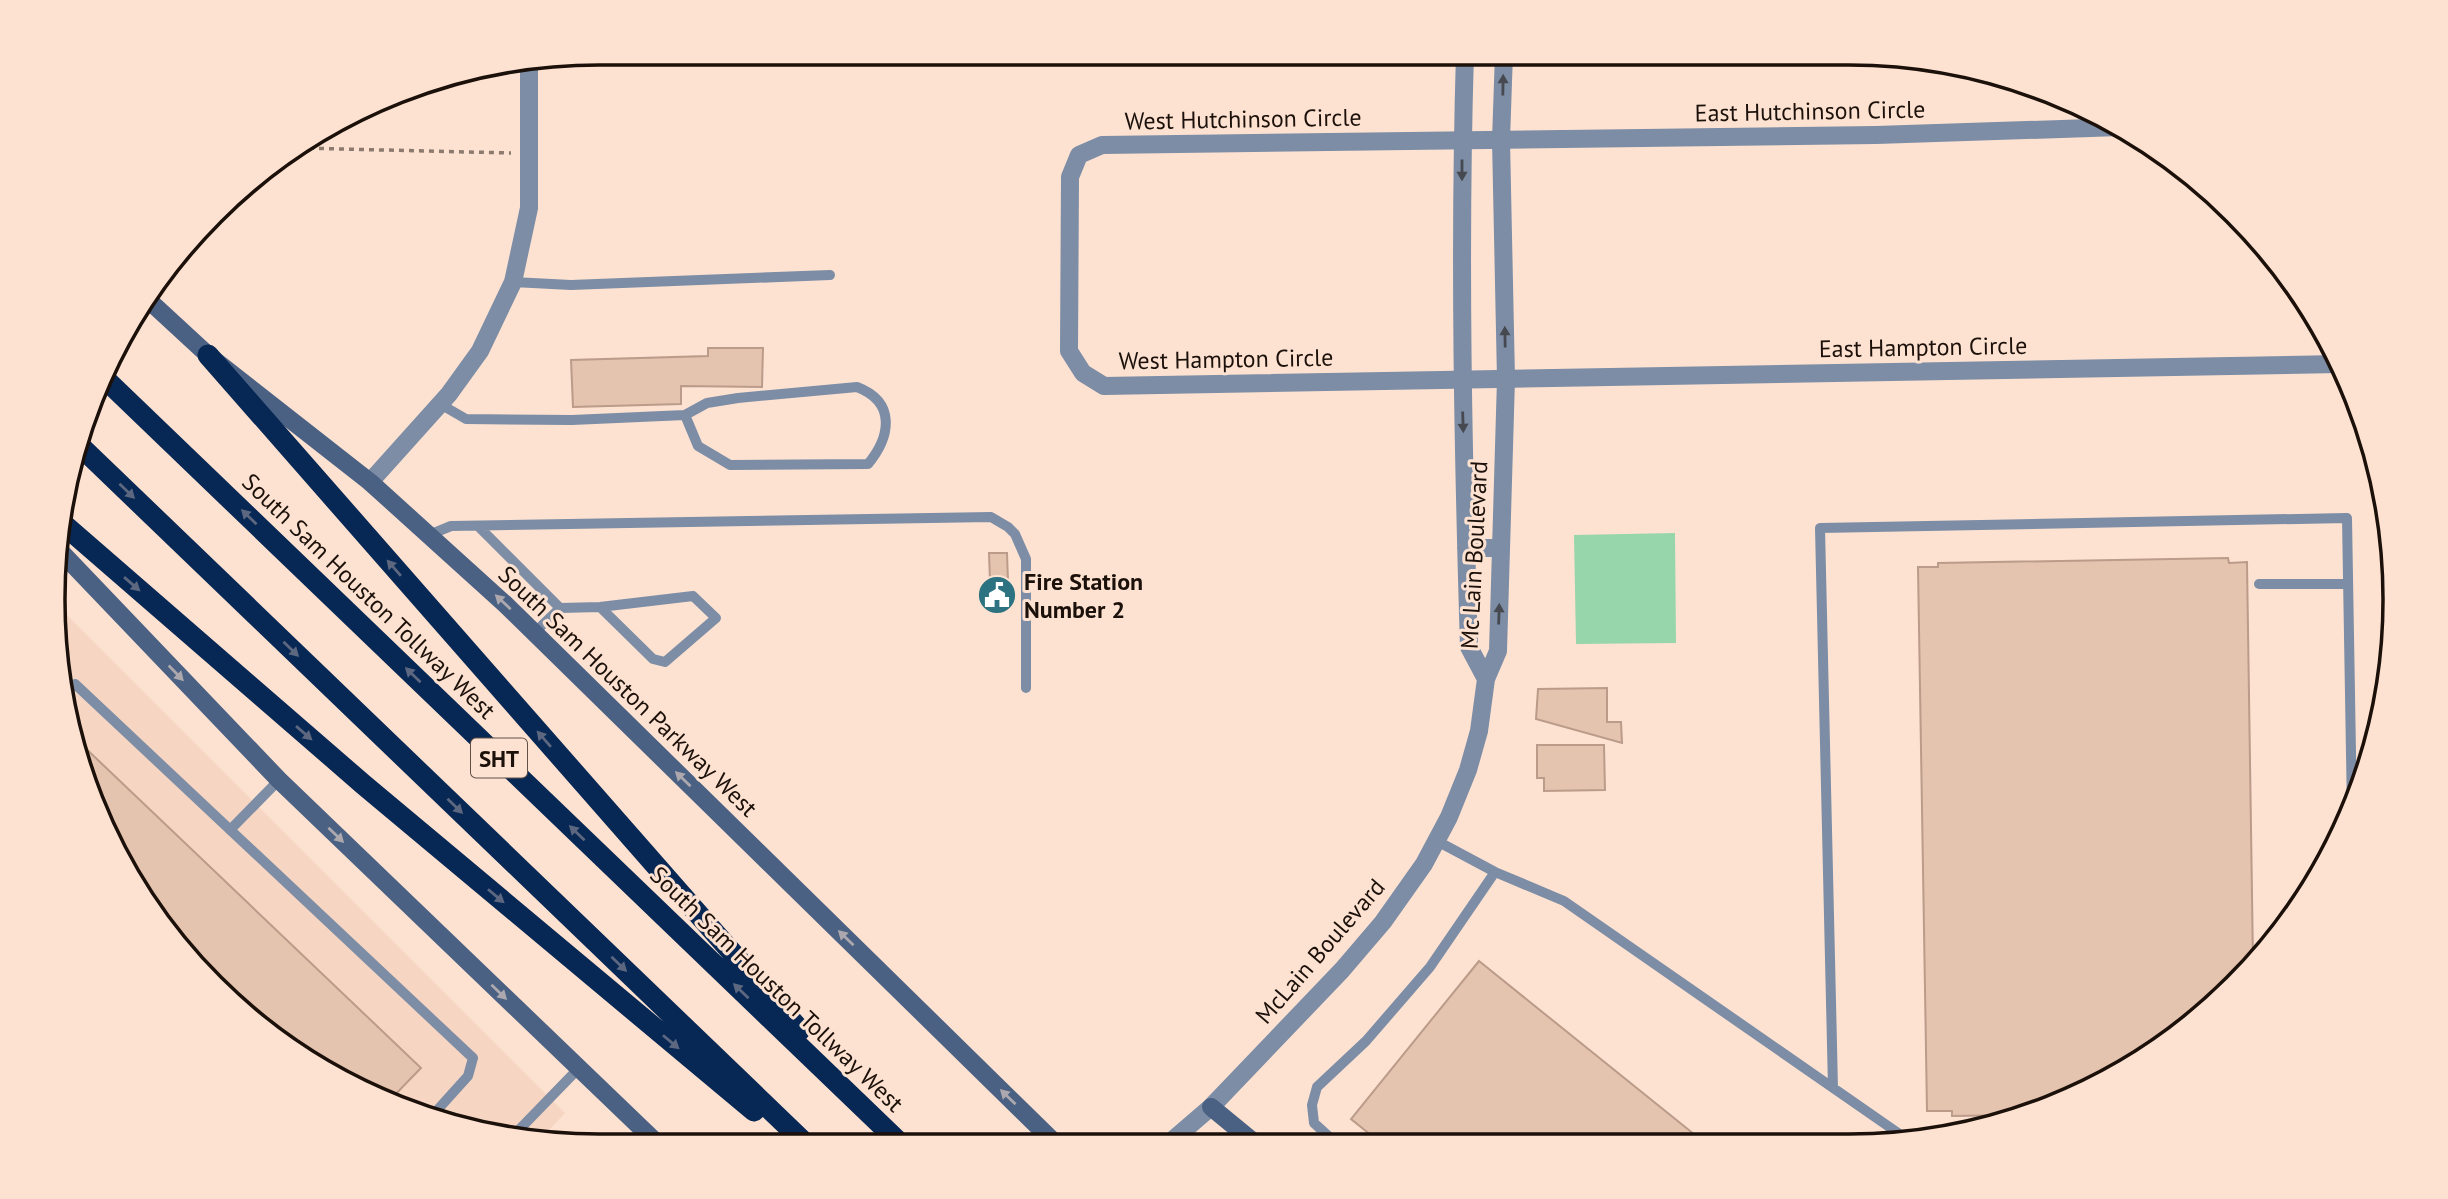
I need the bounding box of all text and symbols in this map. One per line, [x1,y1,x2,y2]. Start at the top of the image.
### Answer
one-way arrow [1497,74,1508,96]
street label: East Hutchinson Circle [1694,93,1926,129]
street label: West Hutchinson Circle [1124,101,1362,137]
one-way arrow [1456,159,1468,181]
one-way arrow [1499,326,1511,348]
street label: East Hampton Circle [1818,330,2028,364]
street label: West Hampton Circle [1118,342,1334,376]
one-way arrow [1457,411,1468,433]
street label: Mc Lain Boulevard [1454,460,1494,650]
street label: South Sam Houston Tollway West [236,467,502,725]
one-way arrow [118,483,135,499]
one-way arrow [241,510,258,526]
one-way arrow [387,559,402,576]
street label: South Sam Houston Parkway West [492,559,764,823]
place label: Fire Station Number 2 [1024,566,1143,625]
public building icon: Fire Station Number 2 [976,574,1018,616]
one-way arrow [123,576,141,592]
one-way arrow [495,595,512,611]
one-way arrow [1494,602,1505,624]
one-way arrow [282,640,299,656]
one-way arrow [167,664,183,681]
one-way arrow [405,668,422,684]
one-way arrow [295,725,313,741]
one-way arrow [537,730,552,747]
road number: SHT [471,738,527,778]
one-way arrow [675,770,692,787]
one-way arrow [446,798,463,814]
one-way arrow [569,825,586,841]
one-way arrow [327,826,344,842]
street label: South Sam Houston Tollway West [644,860,910,1118]
street label: McLain Boulevard [1248,872,1392,1030]
one-way arrow [488,888,505,903]
one-way arrow [838,930,855,946]
one-way arrow [610,956,628,972]
one-way arrow [733,983,750,999]
one-way arrow [491,984,508,1001]
one-way arrow [662,1034,679,1049]
one-way arrow [1000,1089,1017,1106]

